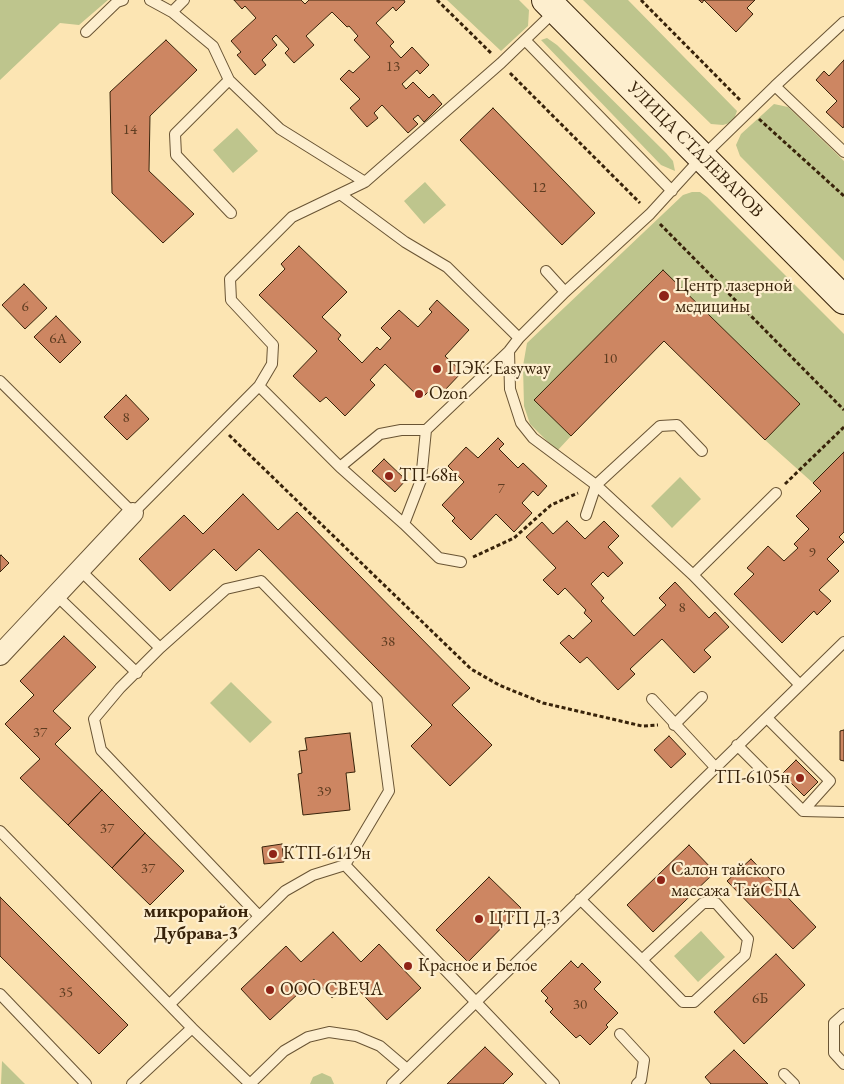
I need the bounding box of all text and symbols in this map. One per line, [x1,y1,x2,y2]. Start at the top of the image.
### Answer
house number: 13 [386,58,400,76]
street label: УЛИЦА СТАЛЕВАРОВ [622,77,768,223]
house number: 14 [123,121,137,139]
house number: 12 [532,179,546,197]
place label: Центр лазерной медицины [675,275,792,318]
marker: Центр лазерной медицины [657,289,671,303]
house number: 6 [21,298,29,316]
house number: 6А [49,330,67,348]
house number: 10 [603,350,617,368]
place label: ПЭК: Easyway [447,358,551,380]
marker: ПЭК: Easyway [431,363,443,375]
place label: Ozon [429,383,468,405]
marker: Ozon [413,388,425,400]
house number: 8 [122,409,130,427]
place label: ТП-68н [399,465,458,487]
marker: ТП-68н [383,470,395,482]
house number: 7 [497,480,505,498]
house number: 9 [808,544,816,562]
house number: 8 [678,599,686,617]
house number: 38 [381,633,395,651]
house number: 37 [33,724,47,742]
place label: ТП-6105н [714,767,790,789]
marker: ТП-6105н [794,772,806,784]
house number: 39 [317,783,331,801]
house number: 37 [100,820,114,838]
place label: КТП-6119н [283,843,371,865]
marker: КТП-6119н [267,848,279,860]
place label: Салон тайского массажа ТайСПА [671,859,800,902]
house number: 37 [141,860,155,878]
marker: Салон тайского массажа ТайСПА [655,874,667,886]
district label: микрорайон Дубрава-3 [144,901,248,945]
place label: ЦТП Д-3 [489,908,560,930]
marker: ЦТП Д-3 [473,913,485,925]
place label: Красное и Белое [418,955,537,977]
marker: Красное и Белое [402,960,414,972]
place label: ООО СВЕЧА [280,979,383,1001]
house number: 35 [59,984,73,1002]
marker: ООО СВЕЧА [264,984,276,996]
house number: 6Б [752,990,768,1008]
house number: 30 [573,996,587,1014]

